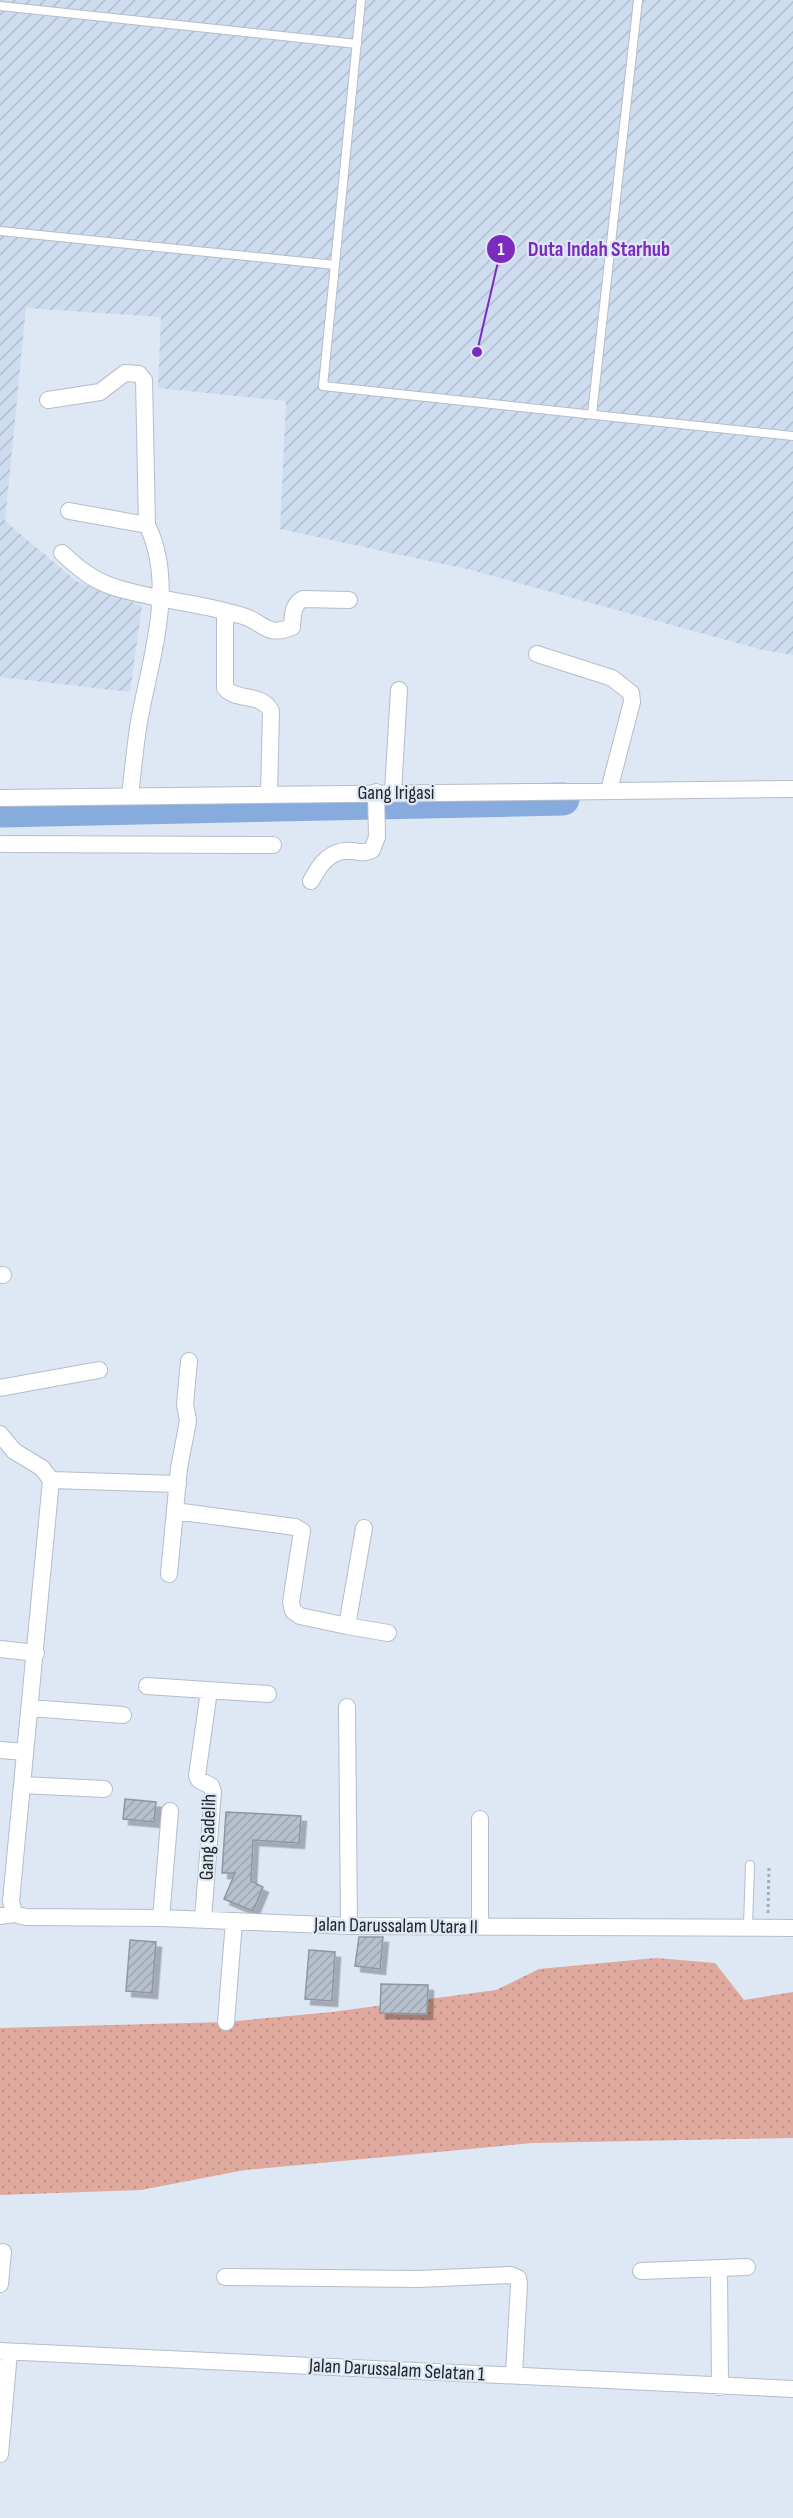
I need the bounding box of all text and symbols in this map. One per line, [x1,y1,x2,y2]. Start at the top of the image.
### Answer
callout: Duta Indah Starhub [486,229,682,268]
text: Duta Indah Starhub [528,237,670,262]
text: 1 [497,239,505,260]
street label: Gang Irigasi [357,781,435,805]
street label: Gang Sadelih [194,1793,221,1881]
street label: Jalan Darussalam Utara II [313,1913,478,1939]
street label: Jalan Darussalam Selatan 1 [307,2353,486,2387]

